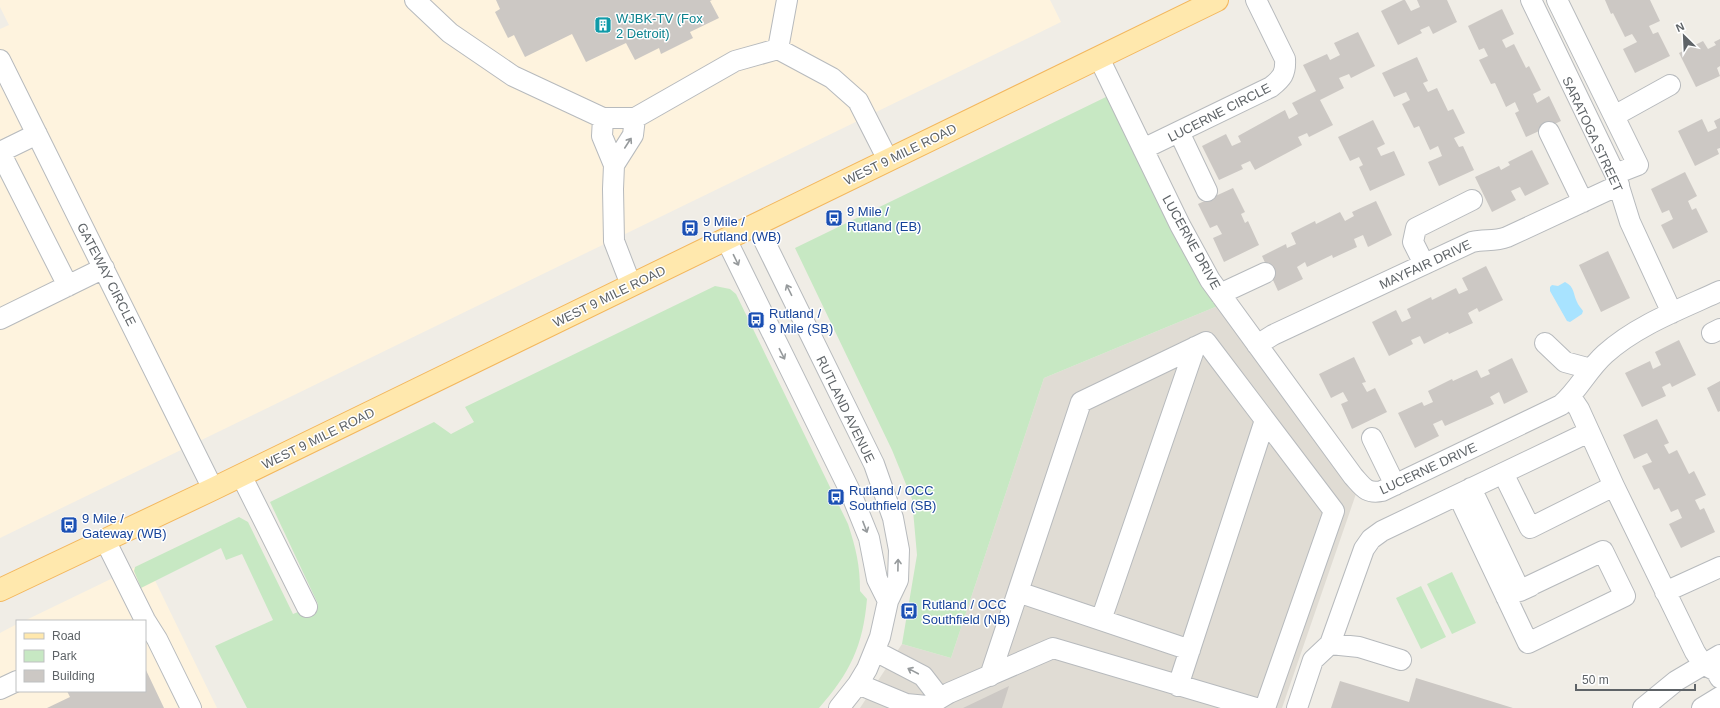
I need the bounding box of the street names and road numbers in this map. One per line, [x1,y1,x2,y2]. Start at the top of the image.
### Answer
street label: SARATOGA STREET [1559,74,1626,194]
street label: LUCERNE CIRCLE [1165,80,1273,145]
street label: WEST 9 MILE ROAD [842,121,959,188]
street label: LUCERNE DRIVE [1159,192,1224,292]
street label: GATEWAY CIRCLE [74,220,139,329]
street label: MAYFAIR DRIVE [1377,237,1474,292]
street label: WEST 9 MILE ROAD [551,263,668,330]
street label: RUTLAND AVENUE [813,353,878,465]
street label: WEST 9 MILE ROAD [260,405,377,472]
street label: LUCERNE DRIVE [1377,439,1479,498]

